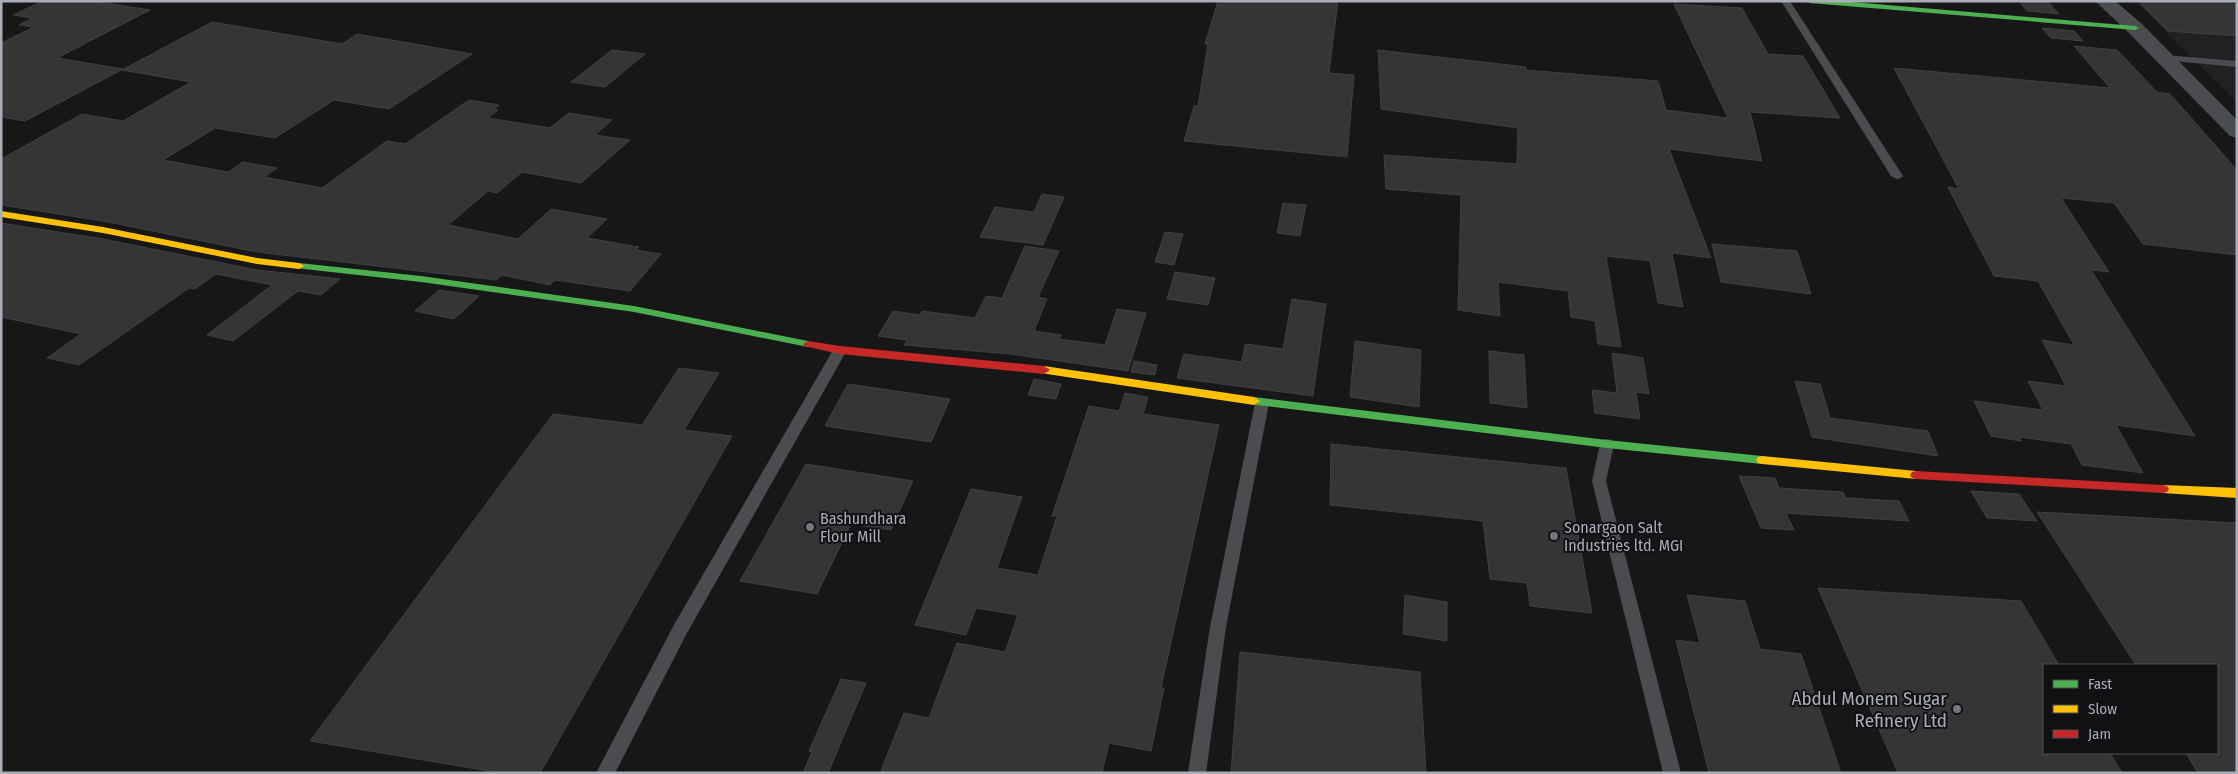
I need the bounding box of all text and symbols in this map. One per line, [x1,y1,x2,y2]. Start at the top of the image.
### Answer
place label: Bashundhara Flour Mill [820,509,906,546]
place label: Sonargaon Salt Industries ltd. MGI [1564,518,1683,555]
marker: Bashundhara Flour Mill [804,521,816,533]
marker: Sonargaon Salt Industries ltd. MGI [1548,530,1560,542]
legend [2043,664,2218,754]
text: Fast [2088,675,2112,693]
place label: Abdul Monem Sugar Refinery Ltd [1791,687,1947,732]
text: Slow [2088,700,2117,718]
marker: Abdul Monem Sugar Refinery Ltd [1951,703,1963,715]
text: Jam [2088,725,2111,743]

